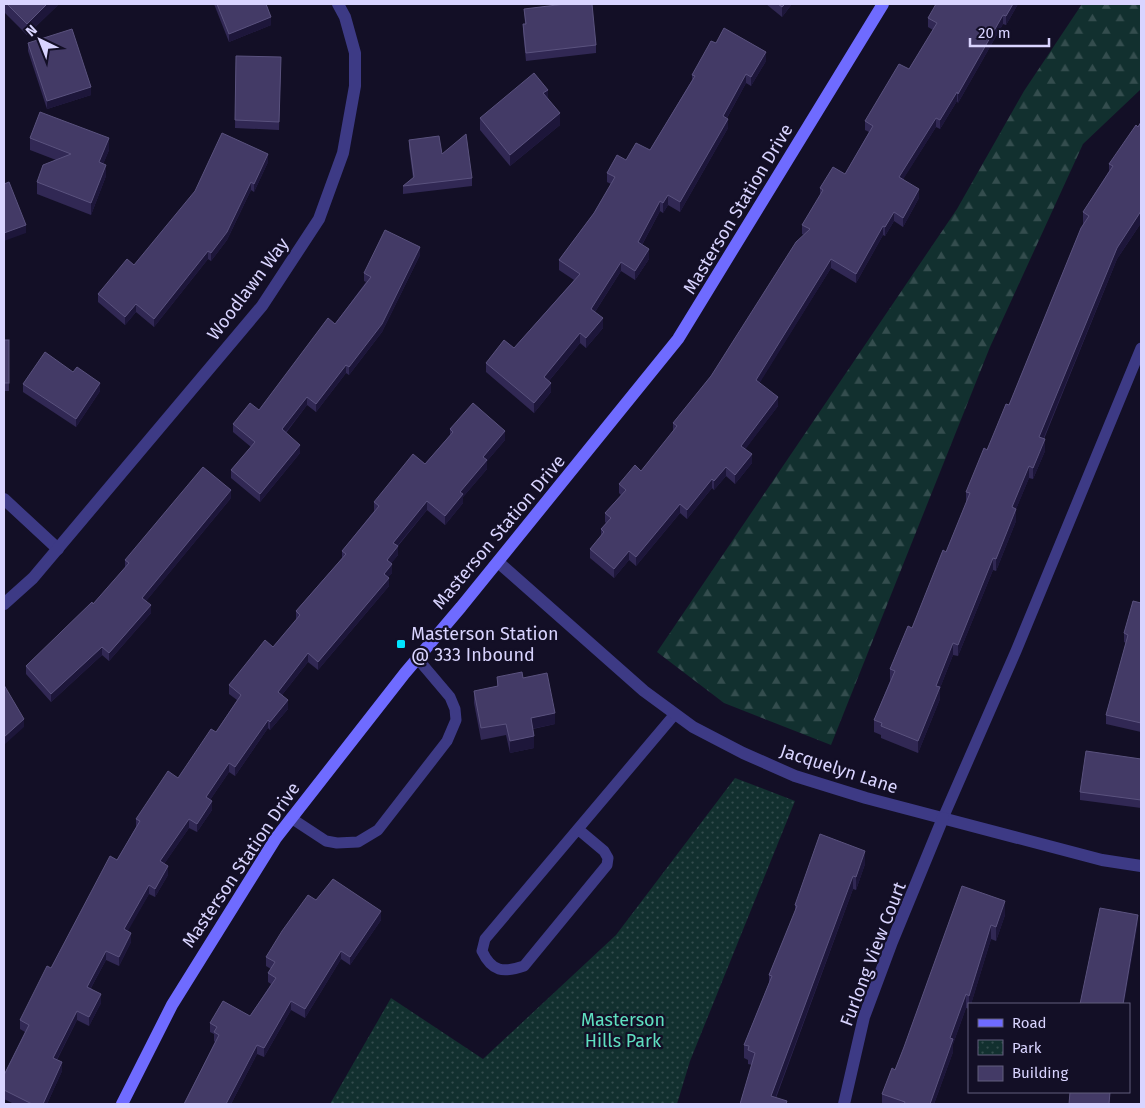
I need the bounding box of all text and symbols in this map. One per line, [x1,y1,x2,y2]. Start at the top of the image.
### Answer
north arrow [15,15,65,65]
scale bar [970,15,1049,47]
text: N [22,21,41,40]
text: 20 m [978,24,1011,42]
street label: Masterson Station Drive [678,120,798,298]
street label: Woodlawn Way [202,233,294,344]
street label: Masterson Station Drive [428,450,570,614]
place label: Masterson Station @ 333 Inbound [411,623,559,666]
marker: Masterson Station @ 333 Inbound [395,638,407,650]
street label: Jacquelyn Lane [777,740,901,798]
street label: Masterson Station Drive [177,778,305,952]
street label: Furlong View Court [835,878,911,1029]
legend [968,1003,1130,1093]
park label: Masterson Hills Park [581,1009,665,1052]
text: Road [1012,1014,1047,1032]
text: Park [1012,1039,1042,1057]
text: Building [1012,1064,1068,1082]

